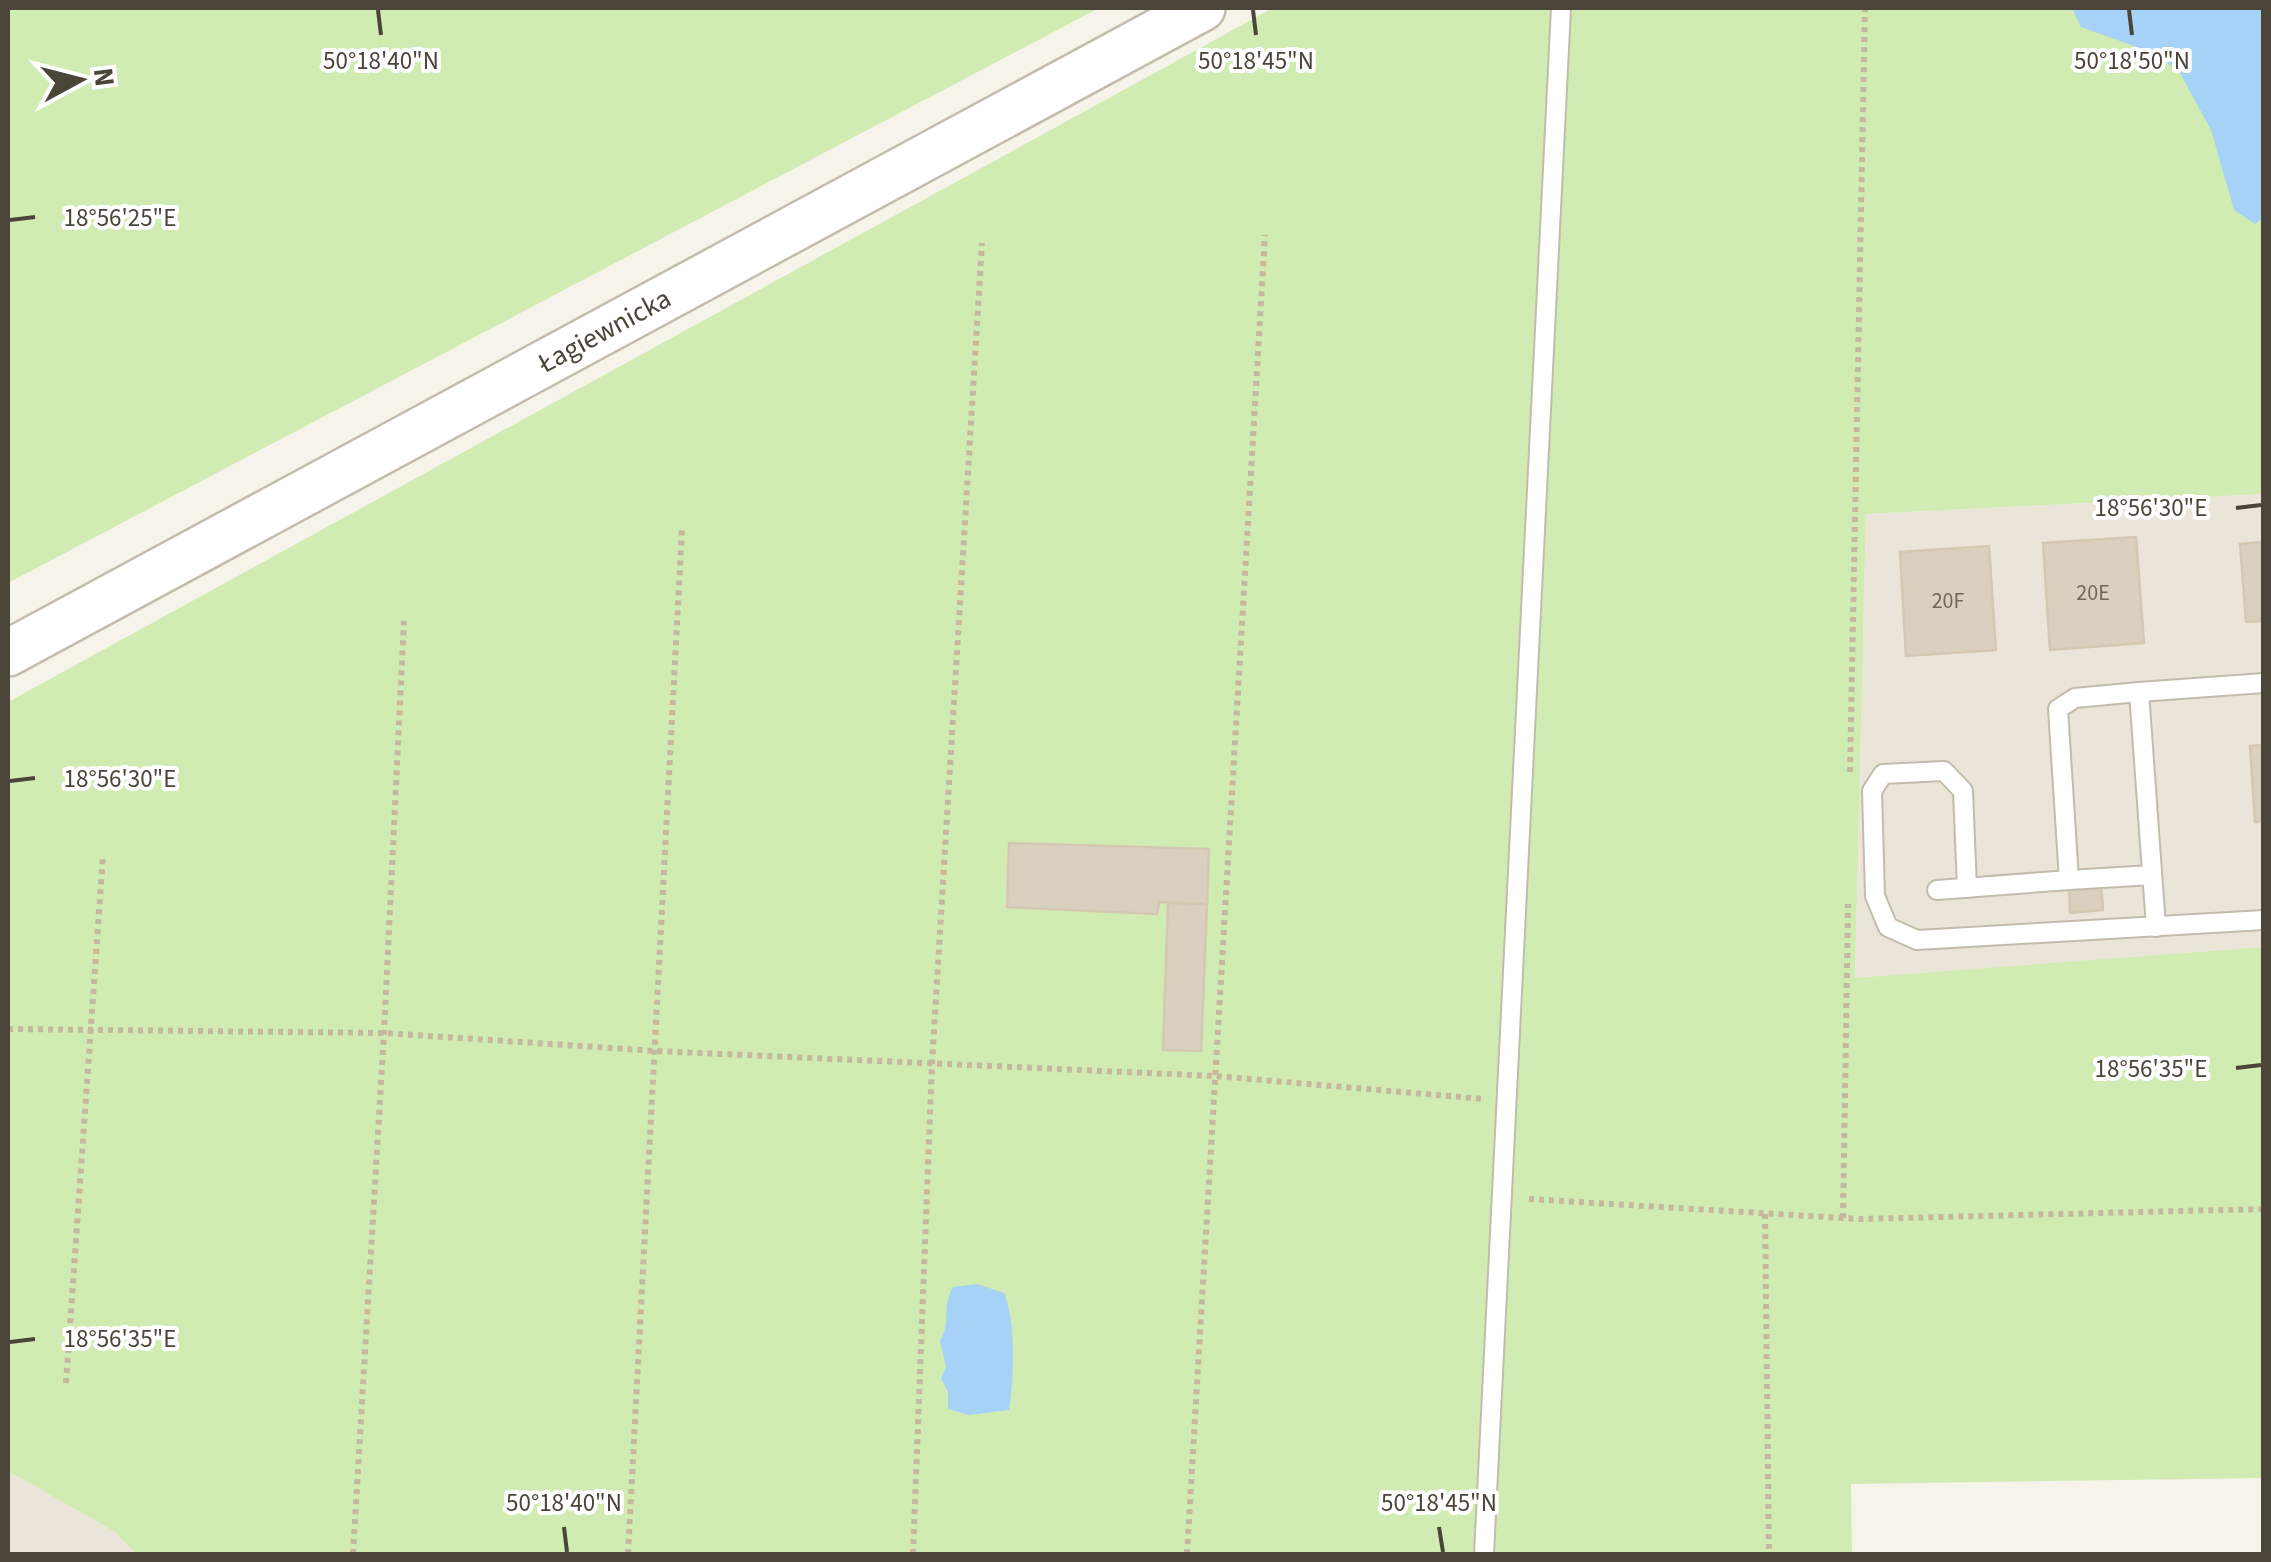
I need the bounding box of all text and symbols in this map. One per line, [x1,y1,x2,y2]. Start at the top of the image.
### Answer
north arrow [30,30,130,130]
text: 50°18'40"N [323,43,439,79]
text: 50°18'45"N [1198,43,1314,79]
text: 50°18'50"N [2074,43,2190,79]
text: N [83,65,125,89]
text: 18°56'25"E [64,200,176,236]
street label: Łagiewnicka [530,278,678,384]
text: 18°56'30"E [2095,490,2207,526]
house number: 20E [2076,577,2110,609]
house number: 20F [1932,585,1964,617]
text: 18°56'30"E [64,761,176,797]
text: 18°56'35"E [2095,1051,2207,1087]
text: 18°56'35"E [64,1321,176,1357]
text: 50°18'40"N [506,1485,622,1521]
text: 50°18'45"N [1381,1485,1497,1521]

